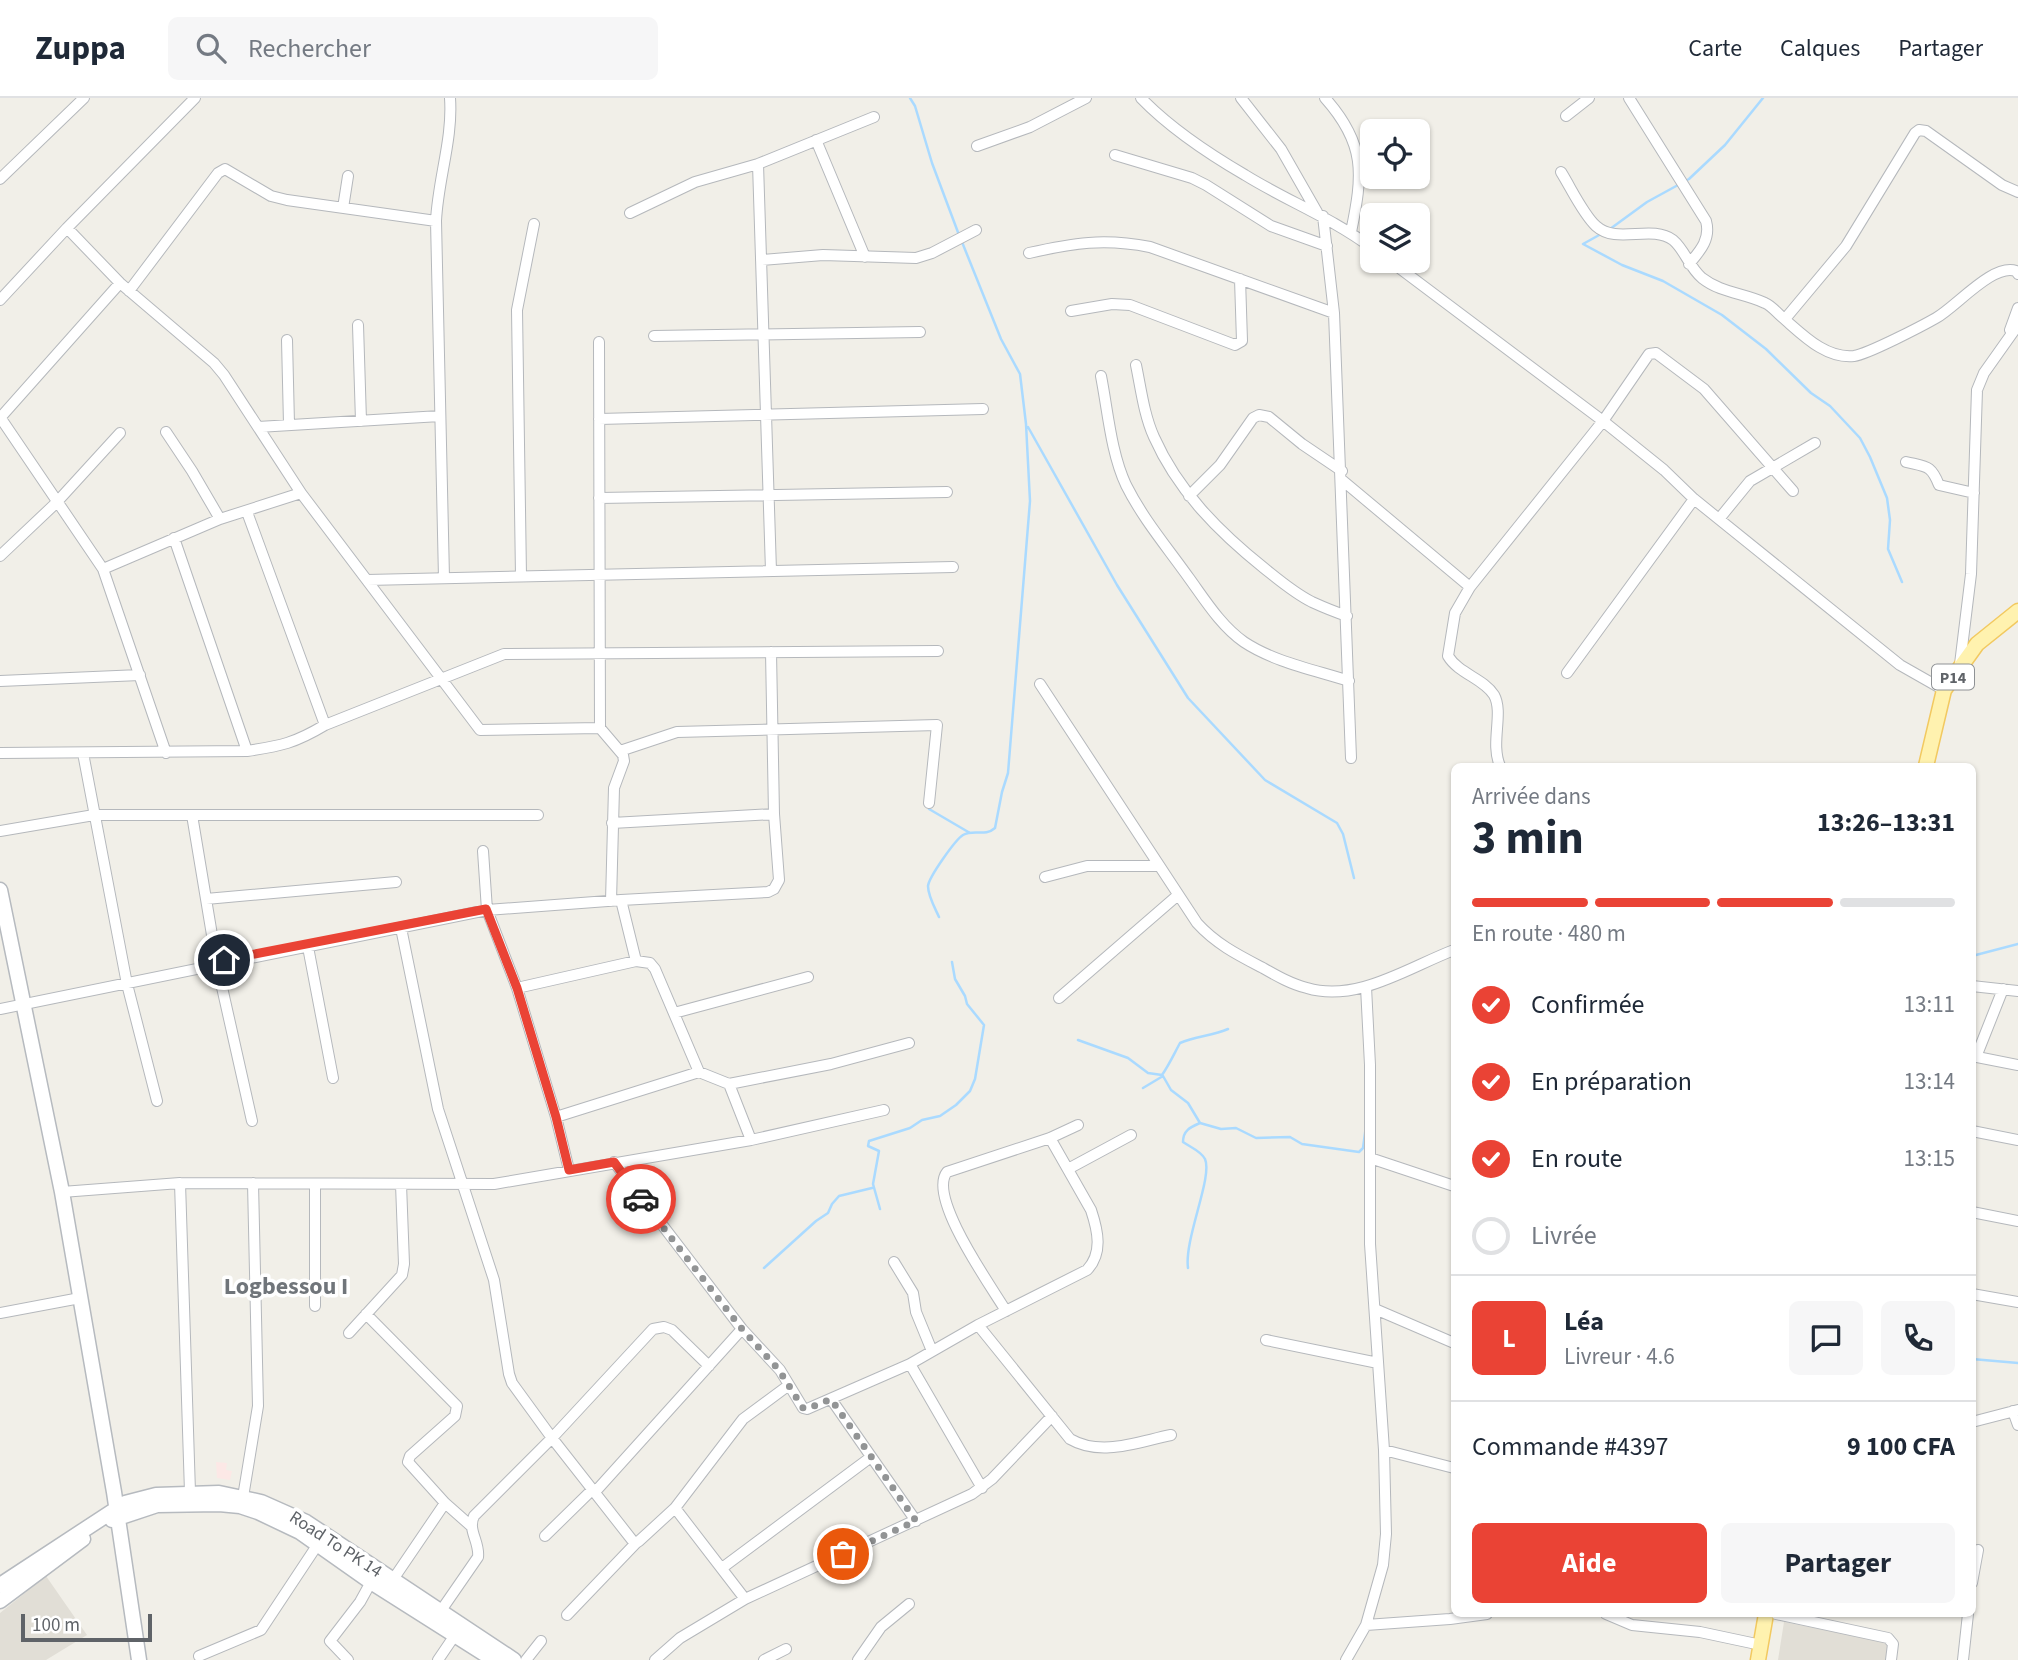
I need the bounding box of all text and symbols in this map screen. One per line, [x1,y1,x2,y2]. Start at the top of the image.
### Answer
search box [168,17,658,80]
text: Zuppa [35,25,126,72]
icon: search [192,29,230,67]
text: Rechercher [248,30,371,67]
text: Carte [1688,31,1742,66]
text: Calques [1780,31,1860,66]
text: Partager [1898,31,1983,66]
map controls [1360,119,1430,273]
button: locate [1360,119,1430,189]
button: layers [1360,203,1430,273]
road number: P14 [1932,664,1974,690]
text: Arrivée dans [1472,780,1591,813]
text: 13:26–13:31 [1817,804,1955,841]
text: 3 min [1472,806,1584,871]
text: En route · 480 m [1472,917,1626,950]
pin [194,930,254,990]
icon: home [205,941,243,979]
icon: check [1472,986,1510,1024]
text: Confirmée [1531,986,1645,1023]
text: 13:11 [1904,988,1955,1021]
icon: check [1472,1063,1510,1101]
text: En préparation [1531,1063,1692,1100]
text: 13:14 [1904,1065,1955,1098]
icon: check [1472,1140,1510,1178]
text: En route [1531,1140,1622,1177]
text: 13:15 [1904,1142,1955,1175]
courier [606,1164,676,1234]
icon: car [622,1180,660,1218]
text: Livrée [1531,1217,1597,1254]
district label: Logbessou I [224,1269,348,1304]
button: chat [1789,1301,1863,1375]
button: phone [1881,1301,1955,1375]
text: Léa [1564,1303,1604,1340]
text: L [1502,1320,1516,1357]
text: Livreur · 4.6 [1564,1340,1675,1373]
text: Commande #4397 [1472,1428,1669,1465]
text: 9 100 CFA [1847,1428,1955,1465]
street label: Road To PK 14 [284,1505,387,1584]
button: Aide [1472,1523,1707,1603]
button: Partager [1721,1523,1955,1603]
pin [813,1524,873,1584]
icon: bag [824,1535,862,1573]
scale bar [21,1611,152,1643]
text: 100 m [32,1612,80,1639]

